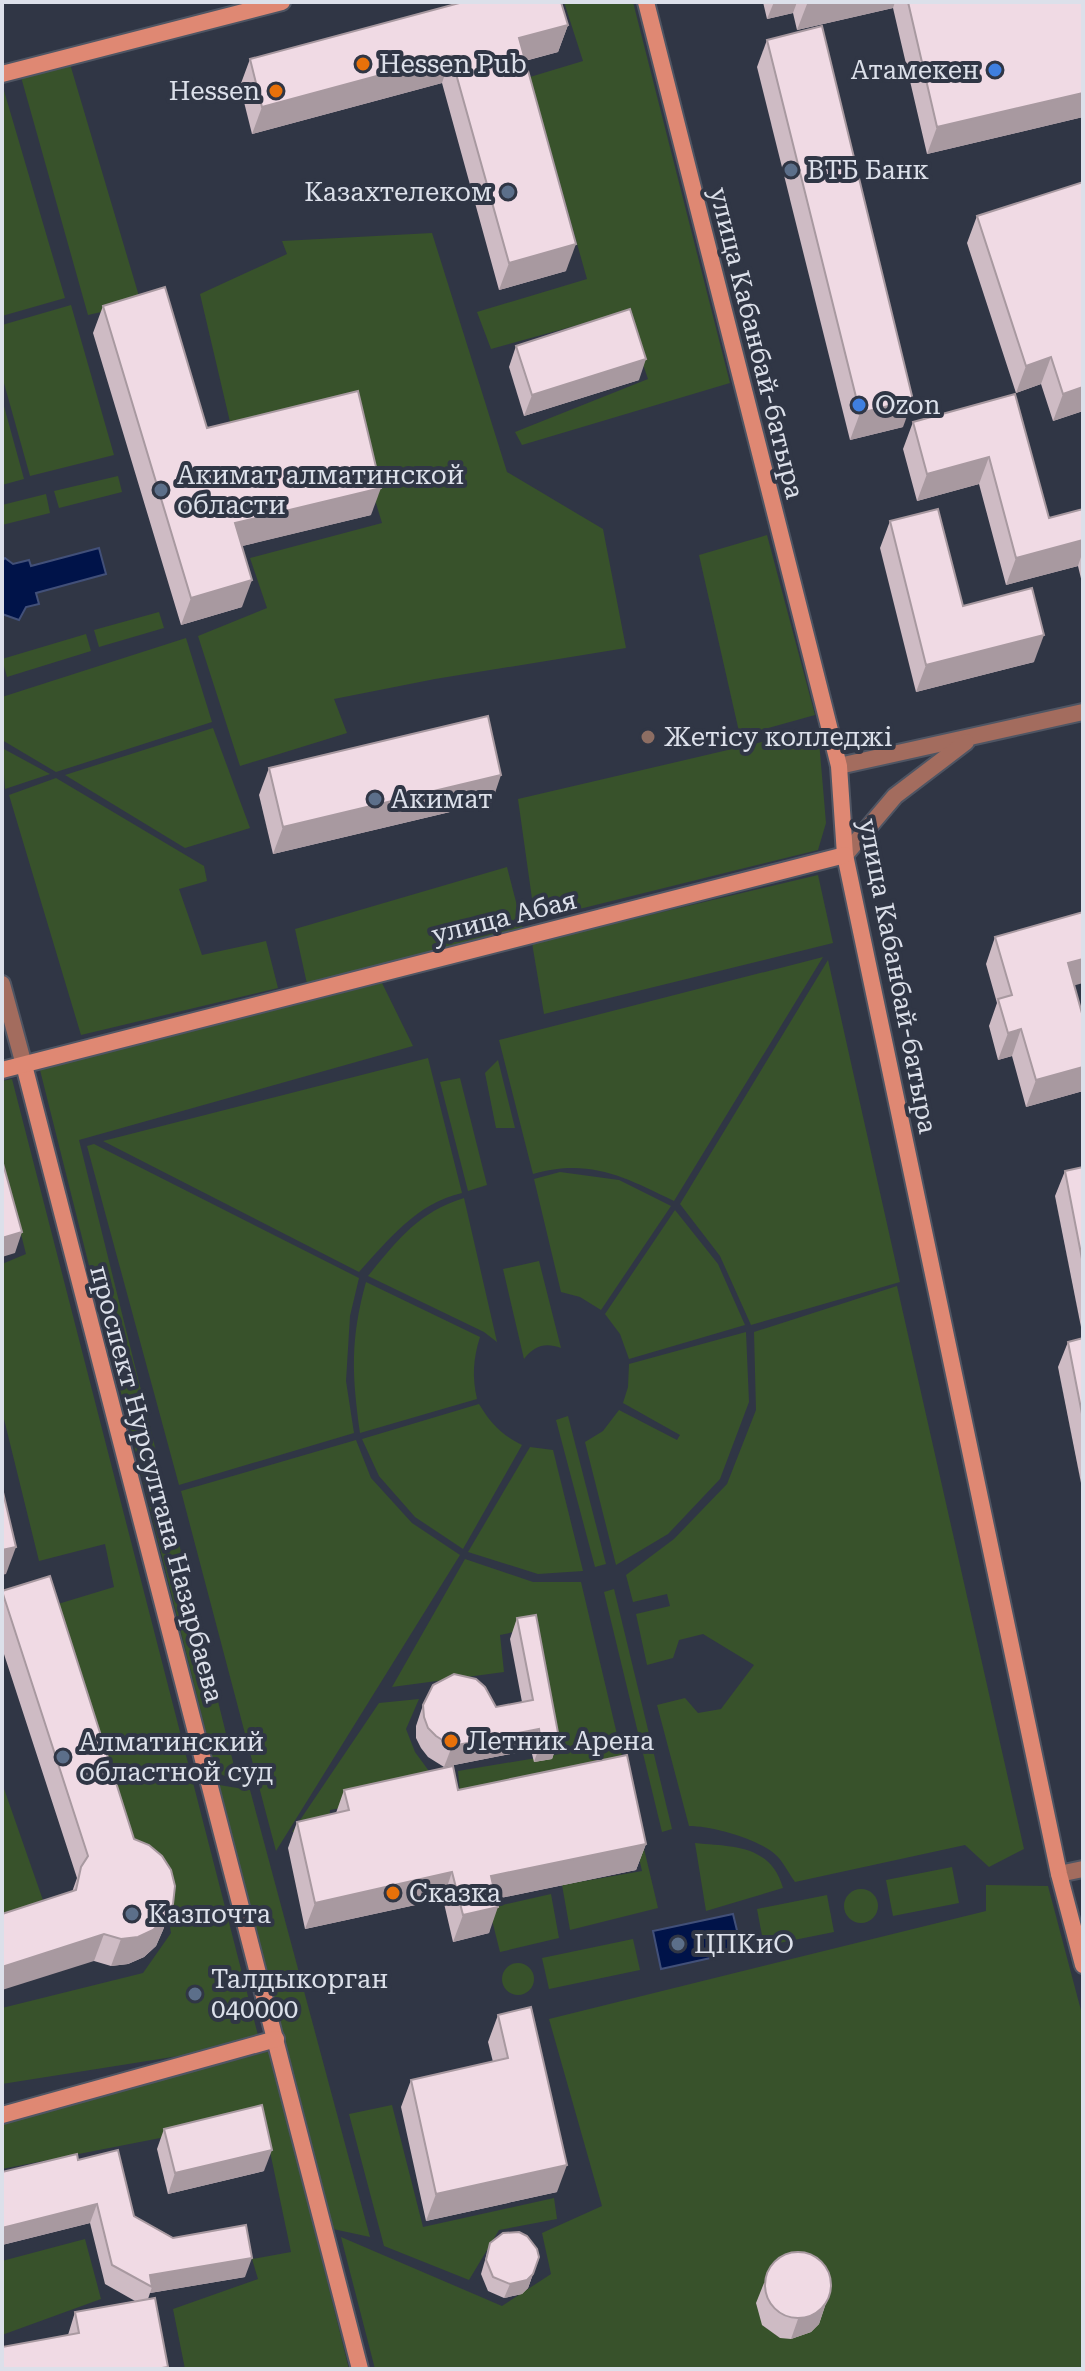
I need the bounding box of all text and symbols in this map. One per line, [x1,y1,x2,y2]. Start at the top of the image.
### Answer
place label: Hessen Pub [379,49,527,79]
marker: Hessen Pub [354,55,372,73]
place label: Атамекен [851,55,979,85]
marker: Атамекен [986,61,1004,79]
place label: Hessen [169,76,260,106]
marker: Hessen [267,82,285,100]
place label: ВТБ Банк [807,155,929,185]
marker: ВТБ Банк [782,161,800,179]
place label: Казахтелеком [304,177,492,207]
marker: Казахтелеком [499,183,517,201]
street label: улица Кабанбай-батыра [704,184,810,502]
place label: Ozon [875,390,941,420]
marker: Ozon [850,396,868,414]
place label: Акимат алматинской области [177,460,464,520]
marker: Акимат алматинской области [152,481,170,499]
place label: Жетісу колледжі [664,722,892,752]
marker: Жетісу колледжі [639,728,657,746]
place label: Акимат [391,784,493,814]
marker: Акимат [366,790,384,808]
street label: улица Кабанбай-батыра [853,816,943,1136]
street label: улица Абая [428,884,580,950]
street label: проспект Нурсултана Назарбаева [84,1262,230,1706]
place label: Летник Арена [467,1726,654,1756]
place label: Алматинский областной суд [79,1727,273,1787]
marker: Летник Арена [442,1732,460,1750]
marker: Алматинский областной суд [54,1748,72,1766]
place label: Сказка [409,1878,501,1908]
marker: Сказка [384,1884,402,1902]
place label: Казпочта [148,1899,271,1929]
marker: Казпочта [123,1905,141,1923]
place label: ЦПКиО [694,1929,794,1959]
marker: ЦПКиО [669,1935,687,1953]
place label: Талдыкорган 040000 [211,1964,388,2024]
marker: Талдыкорган 040000 [186,1985,204,2003]

